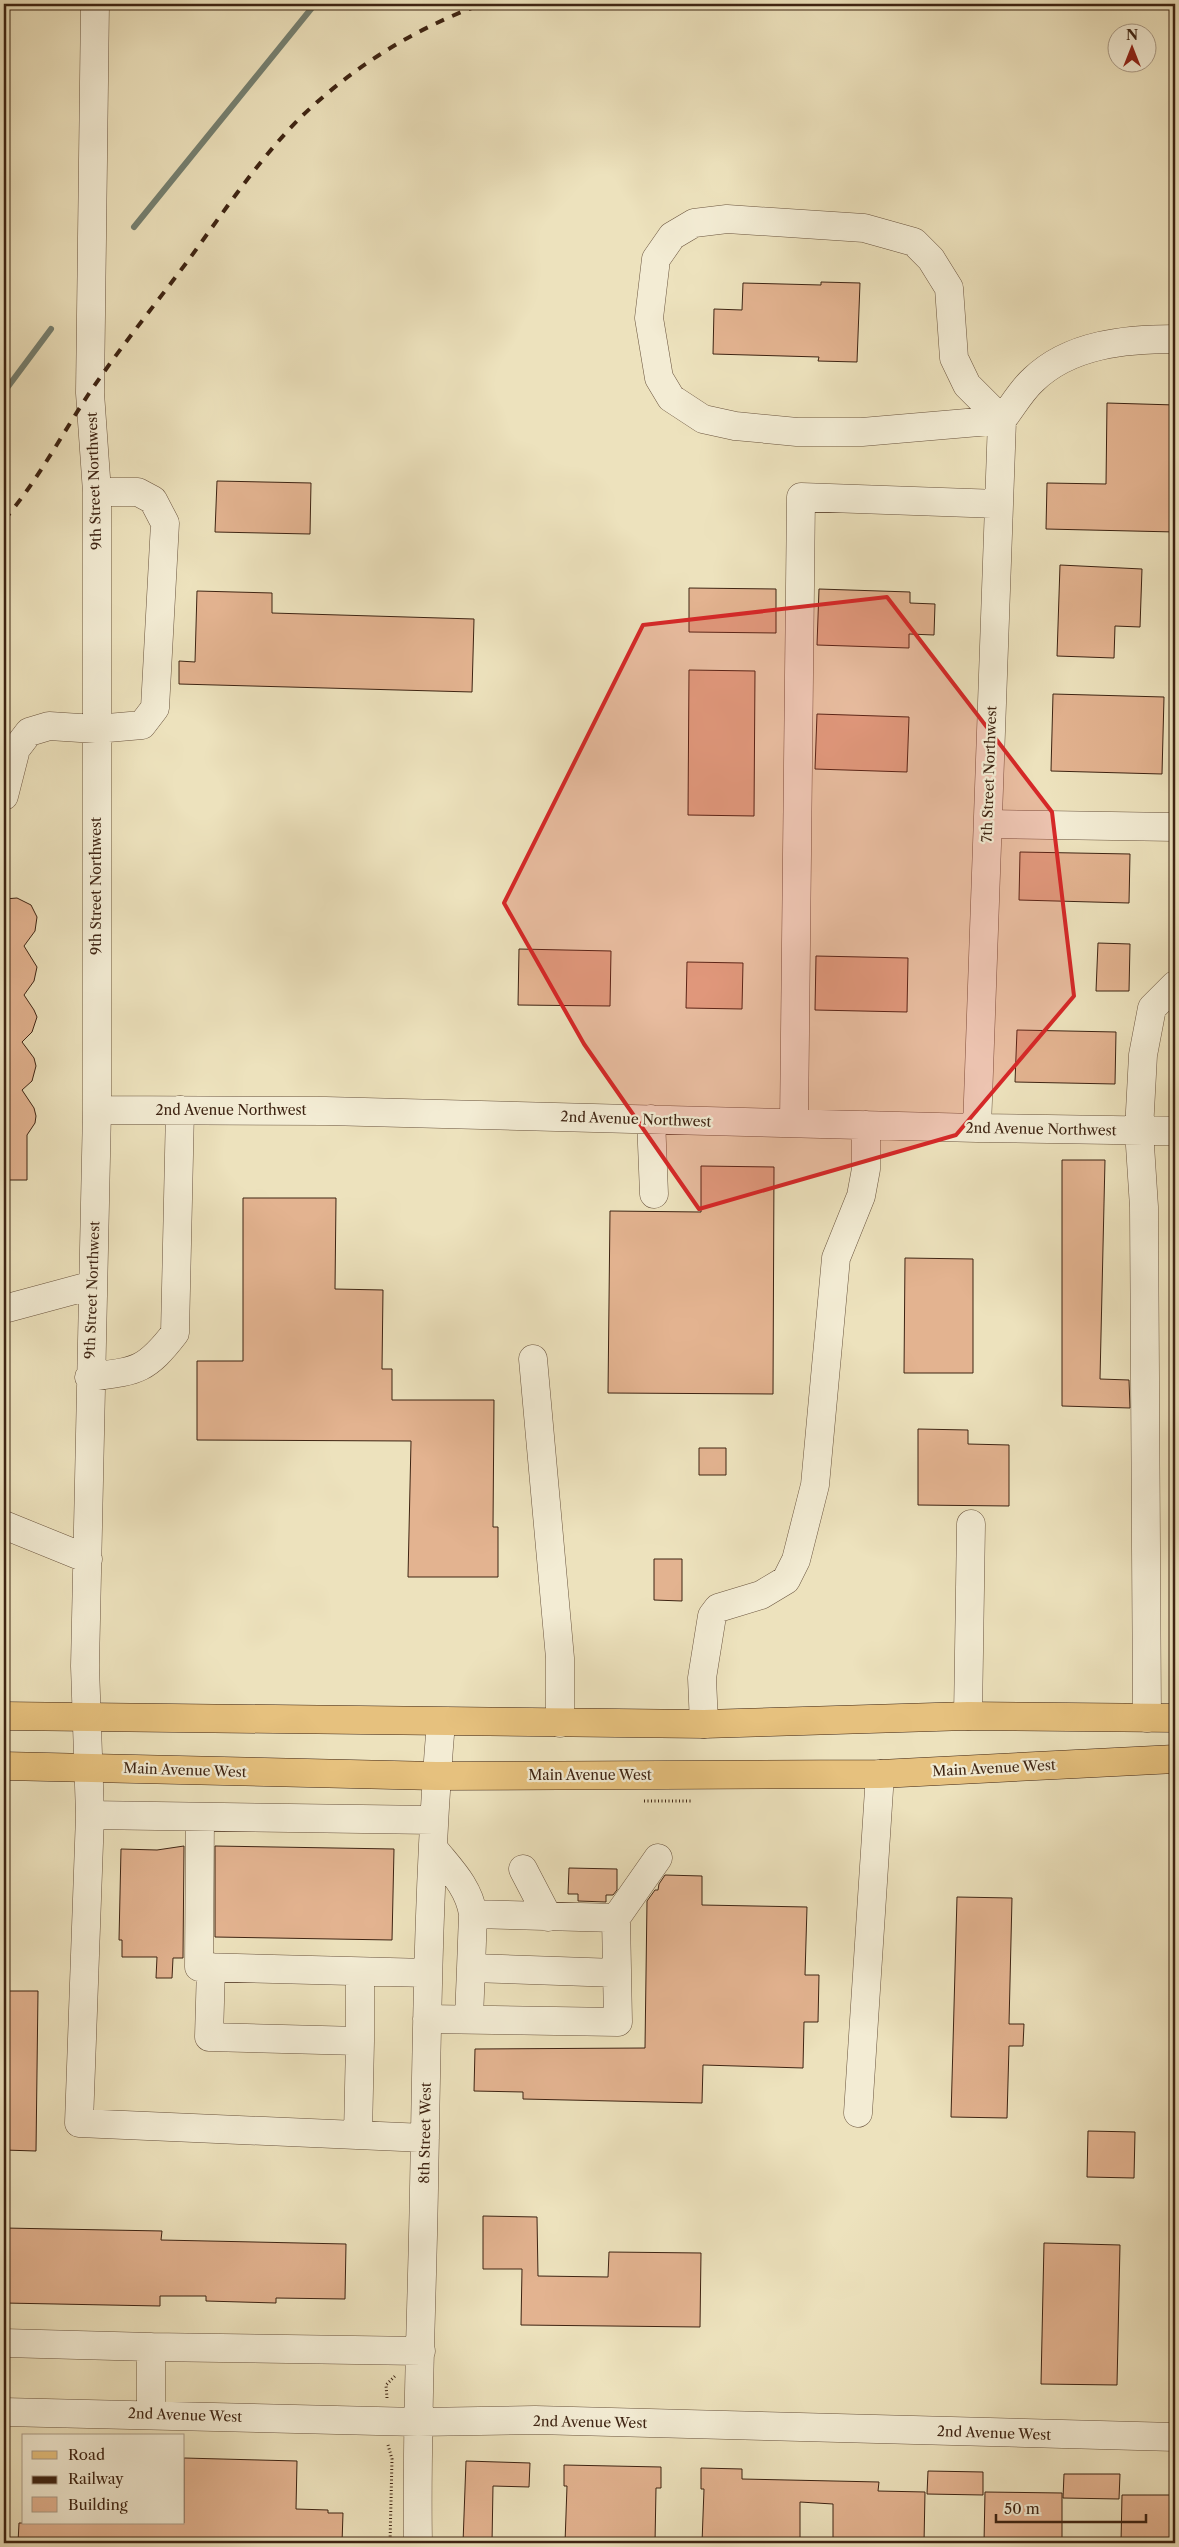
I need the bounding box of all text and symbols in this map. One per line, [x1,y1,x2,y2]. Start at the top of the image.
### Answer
north arrow [1106,22,1156,72]
text: N [1126,26,1138,44]
street label: 9th Street Northwest [83,412,105,550]
street label: 7th Street Northwest [978,705,1000,843]
street label: 9th Street Northwest [87,817,105,955]
street label: 2nd Avenue Northwest [155,1101,307,1119]
street label: 2nd Avenue Northwest [560,1107,712,1131]
street label: 2nd Avenue Northwest [965,1119,1117,1139]
street label: 9th Street Northwest [81,1221,103,1359]
street label: Main Avenue West [932,1756,1056,1780]
street label: Main Avenue West [123,1759,247,1781]
street label: Main Avenue West [528,1766,652,1784]
street label: 8th Street West [415,2082,435,2184]
street label: 2nd Avenue West [128,2404,243,2426]
street label: 2nd Avenue West [533,2412,647,2432]
street label: 2nd Avenue West [937,2422,1052,2444]
legend [22,2434,185,2524]
text: Road [68,2445,105,2464]
text: Railway [68,2469,124,2488]
scale bar [996,2492,1146,2524]
text: Building [68,2495,128,2514]
text: 50 m [1004,2499,1040,2518]

